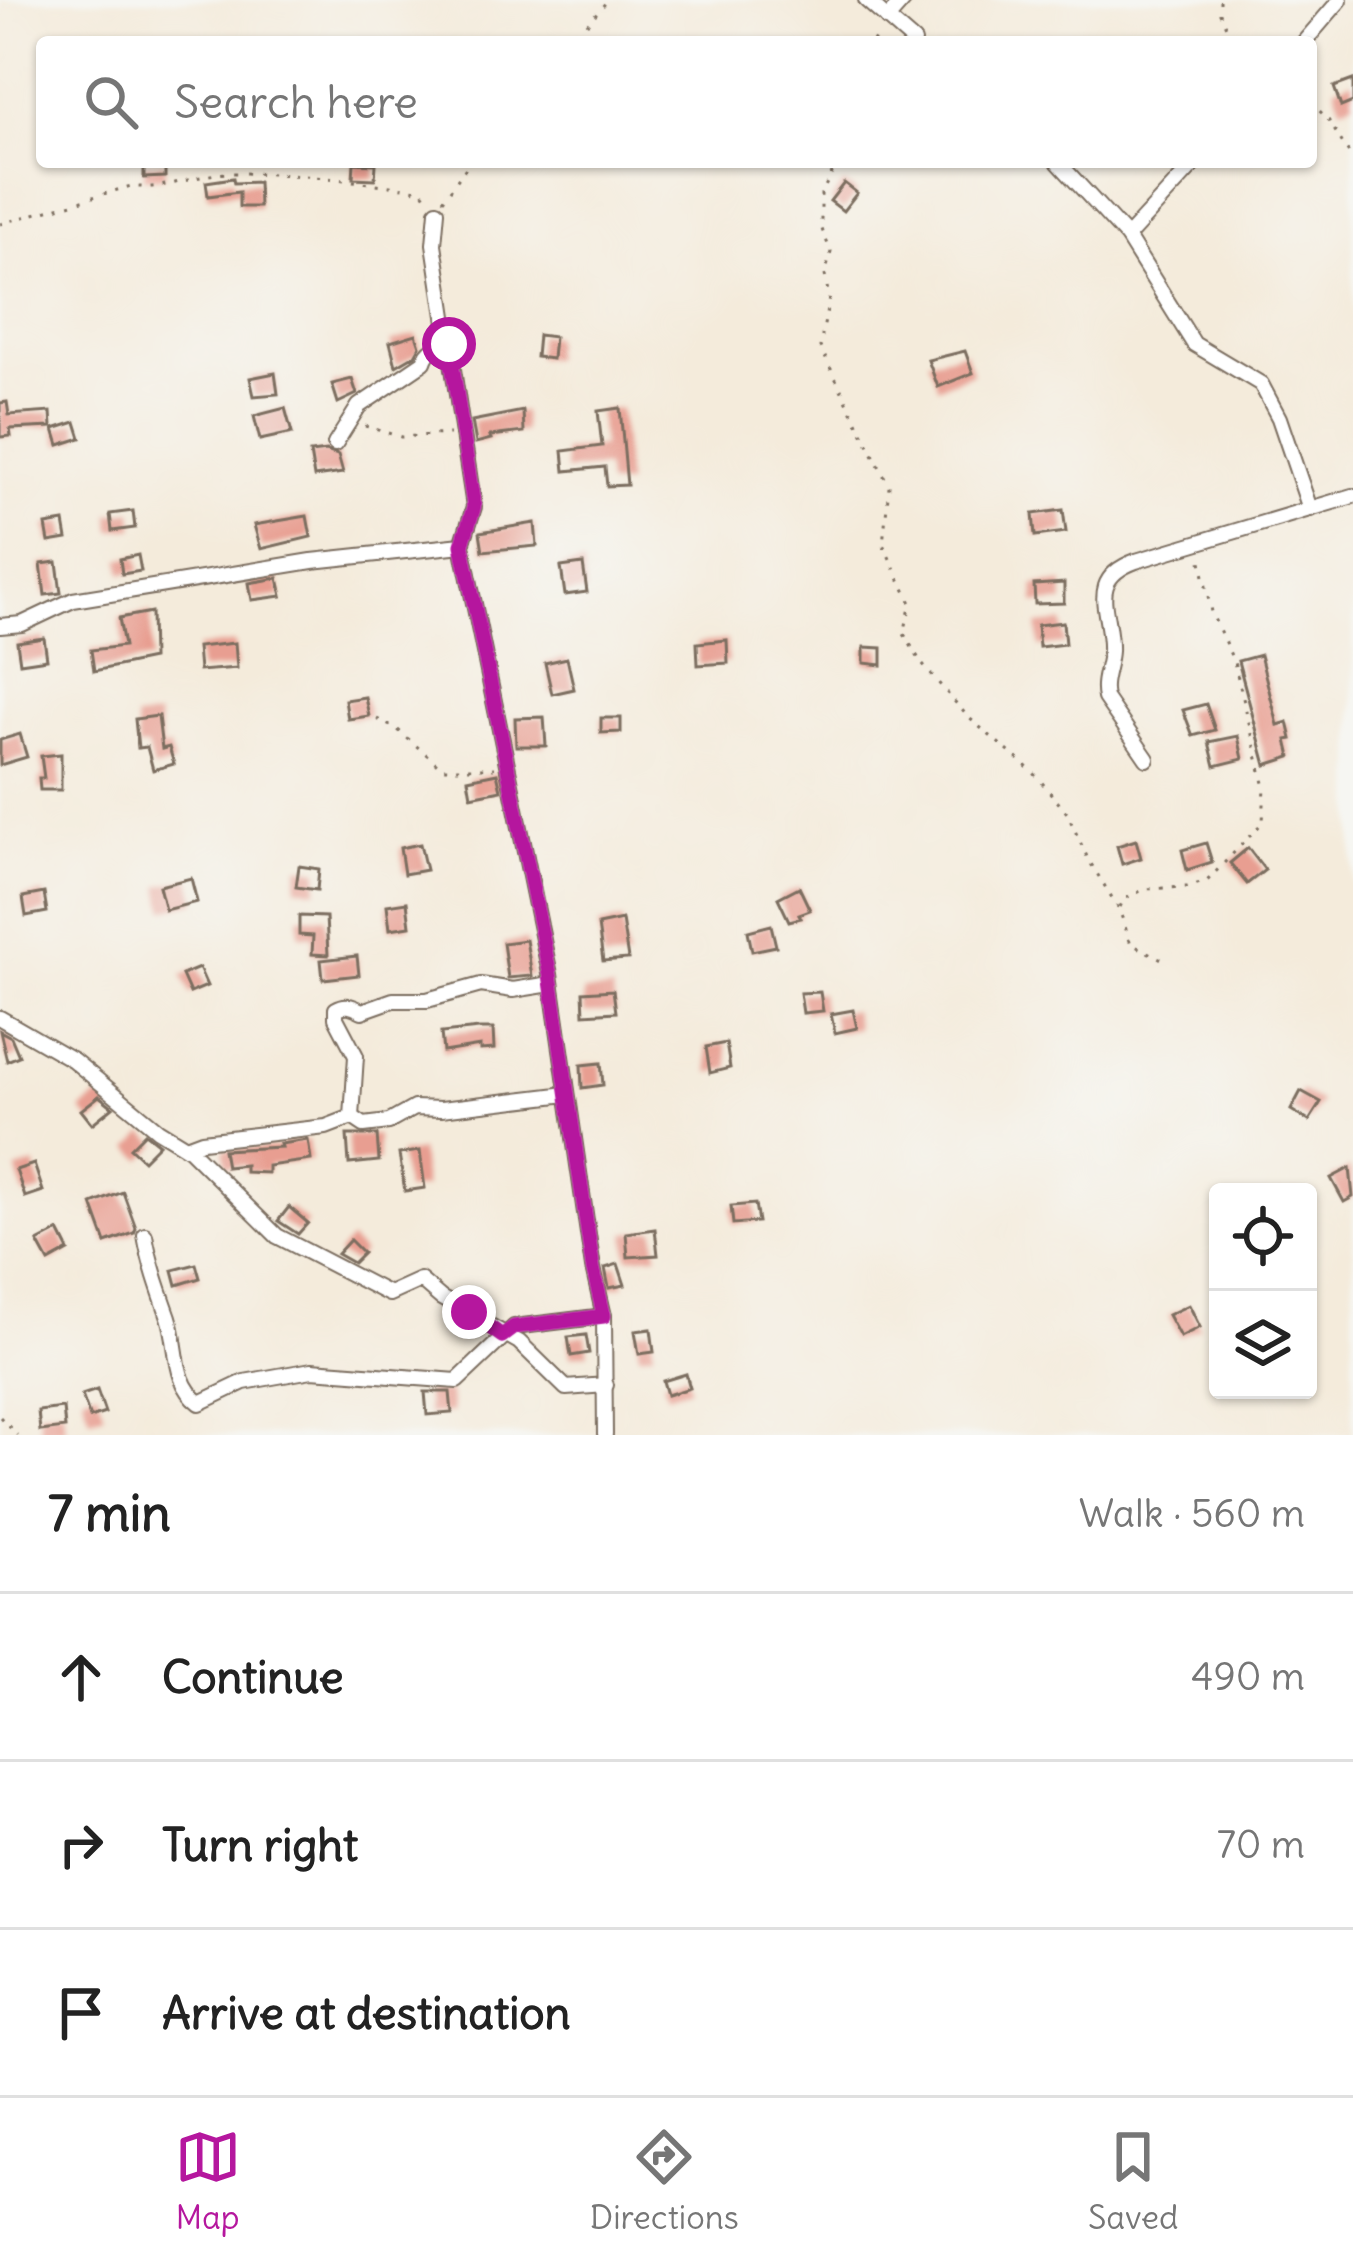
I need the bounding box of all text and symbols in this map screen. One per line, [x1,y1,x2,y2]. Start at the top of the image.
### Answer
search box [36,36,1317,168]
icon: search [78,69,144,135]
text: Search here [174,74,418,130]
route start [422,317,476,371]
map controls [1209,1183,1317,1399]
button: locate [1209,1183,1317,1291]
route end [442,1285,496,1339]
button: layers [1209,1291,1317,1399]
text: 7 min [48,1481,171,1545]
text: Walk · 560 m [1079,1489,1305,1538]
icon: ahead [48,1644,114,1710]
text: Continue [162,1649,344,1705]
text: 490 m [1191,1652,1305,1701]
icon: right [48,1812,114,1878]
text: Turn right [162,1817,358,1873]
text: 70 m [1217,1820,1305,1869]
icon: arrive [48,1980,114,2046]
text: Arrive at destination [162,1985,571,2041]
tab: Map [175,2124,241,2238]
tab: Directions [590,2124,739,2238]
tab: Saved [1088,2124,1178,2238]

